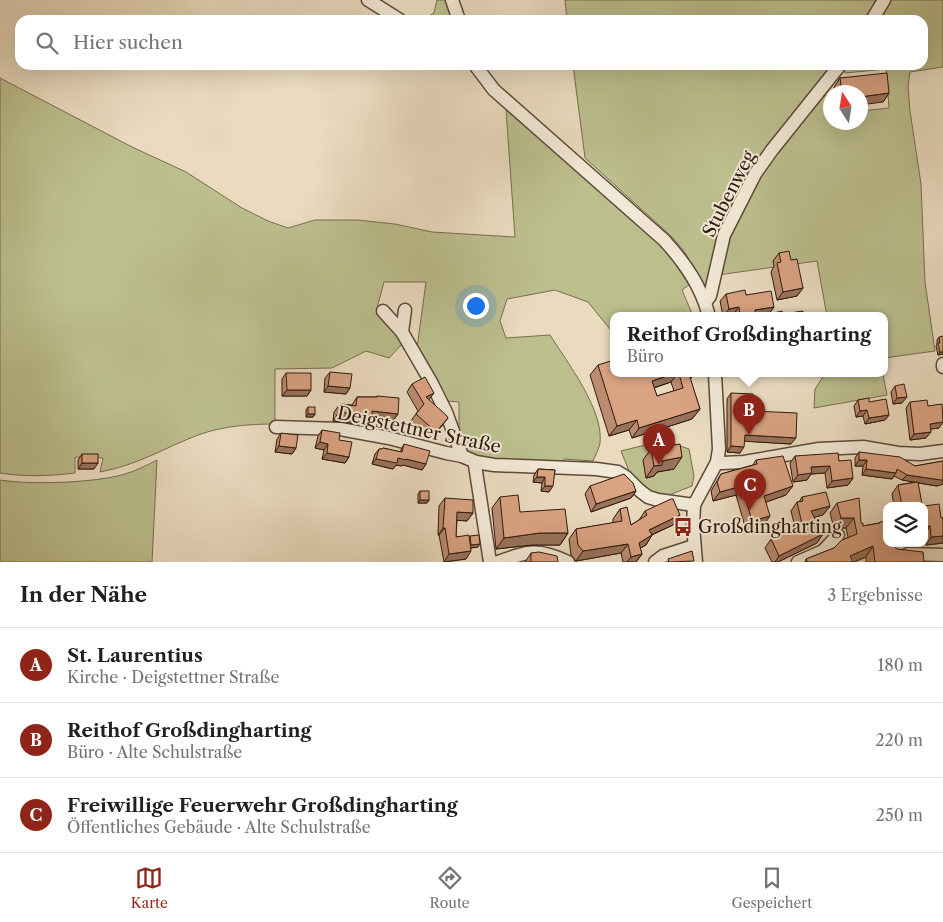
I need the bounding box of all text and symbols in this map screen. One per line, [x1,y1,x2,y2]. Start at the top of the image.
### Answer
search box [15,15,928,70]
icon: search [33,29,61,57]
text: Hier suchen [73,31,183,54]
north arrow [823,85,868,130]
street label: Stubenweg [698,147,760,241]
your location [463,293,489,319]
popup [610,312,888,377]
text: Reithof Großdingharting [627,323,871,346]
text: Büro [627,346,664,366]
pin: B [733,394,765,435]
street label: Deigstettner Straße [335,402,503,458]
pin: A [643,424,675,465]
pin: C [734,469,766,510]
map controls [883,502,928,547]
button: layers [883,502,928,547]
bus stop icon: Großdingharting [672,516,694,538]
place label: Großdingharting [698,516,842,538]
text: In der Nähe [20,582,147,607]
text: 3 Ergebnisse [827,585,923,605]
text: St. Laurentius [67,644,203,667]
text: A [30,655,42,675]
text: 180 m [877,655,923,675]
text: Kirche · Deigstettner Straße [67,667,279,687]
text: Reithof Großdingharting [67,719,312,742]
text: B [30,730,42,750]
text: 220 m [875,730,923,750]
text: Büro · Alte Schulstraße [67,742,242,762]
text: Freiwillige Feuerwehr Großdingharting [67,794,458,817]
text: C [30,805,42,825]
text: 250 m [876,805,923,825]
text: Öffentliches Gebäude · Alte Schulstraße [67,817,371,837]
tab: Karte [131,864,168,912]
tab: Route [430,864,470,912]
tab: Gespeichert [731,864,812,912]

